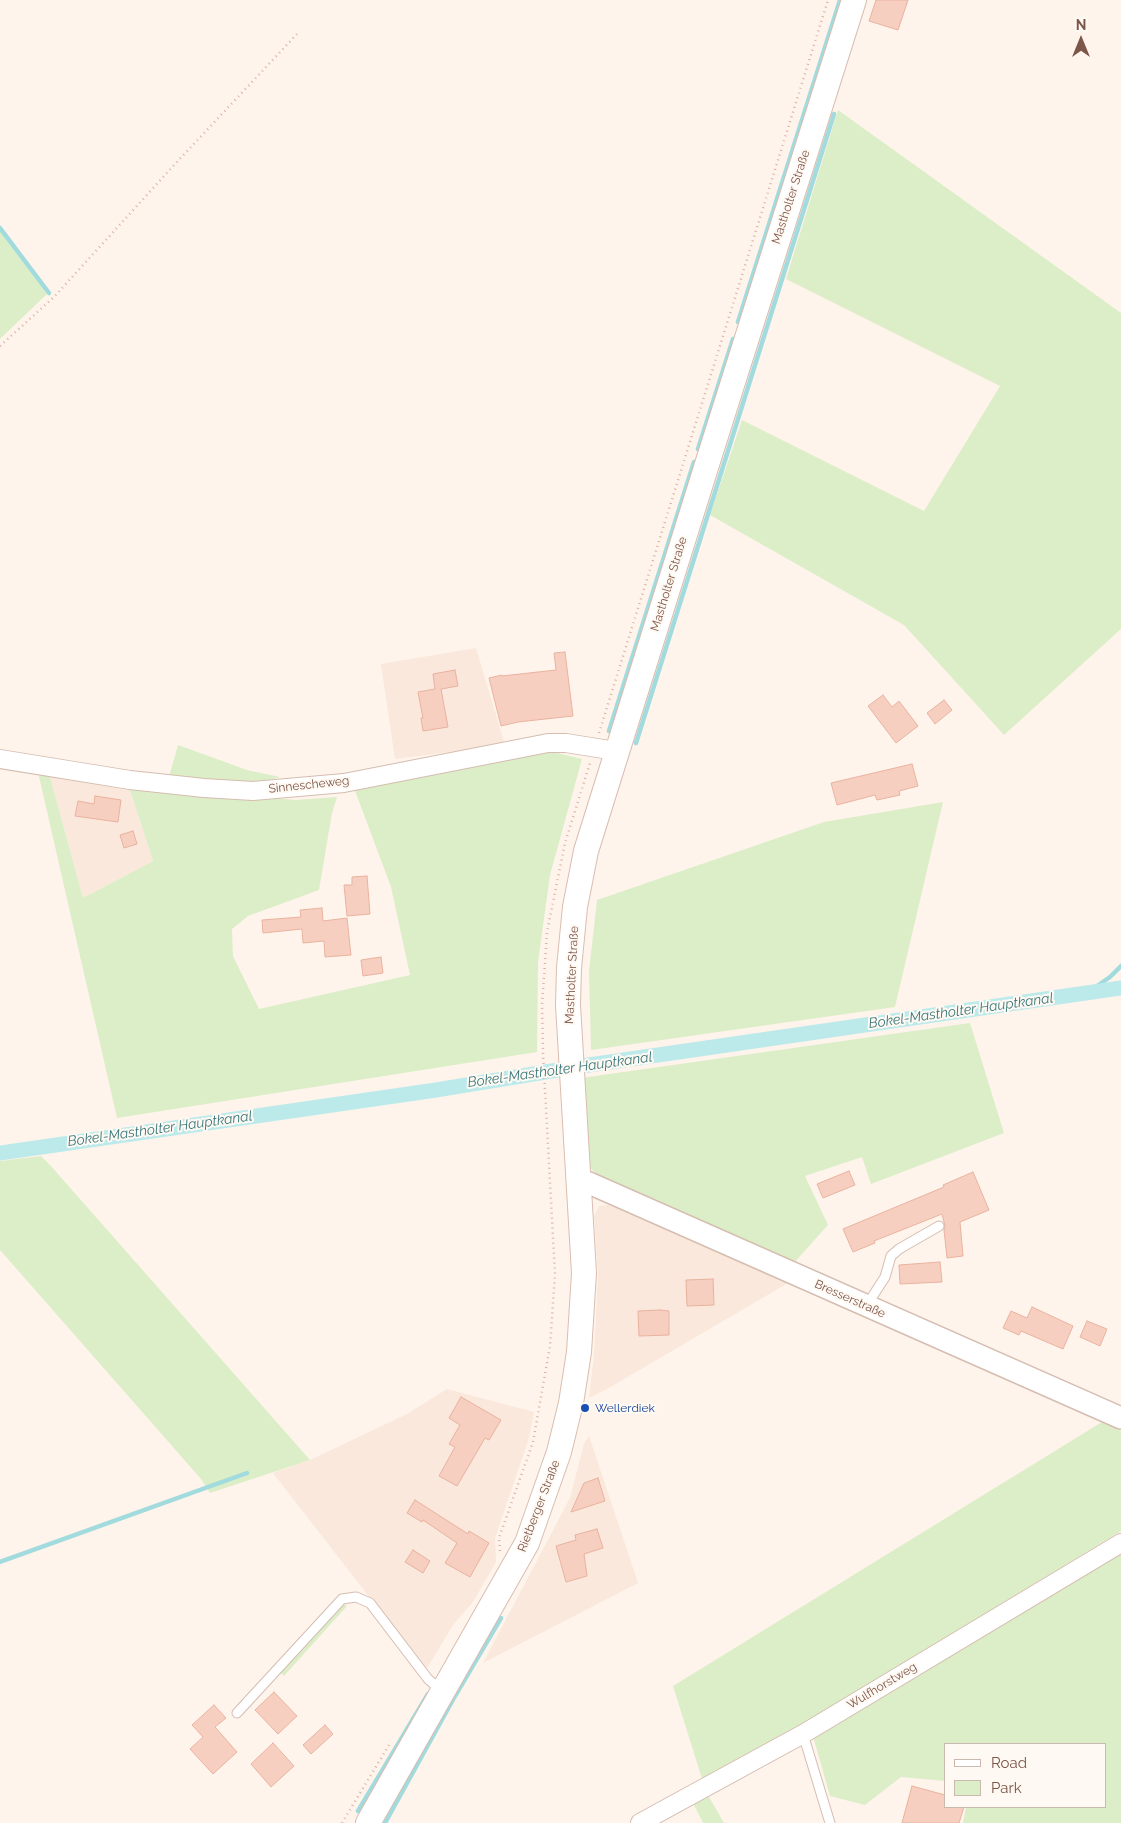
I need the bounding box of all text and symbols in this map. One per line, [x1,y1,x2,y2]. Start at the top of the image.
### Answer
north arrow [1056,15,1106,65]
text: N [1076,17,1086,33]
street label: Mastholter Straße [769,148,813,246]
street label: Mastholter Straße [648,535,690,633]
street label: Sinnescheweg [268,774,350,796]
street label: Mastholter Straße [562,926,582,1024]
water label: Bokel-Mastholter Hauptkanal [868,990,1054,1032]
water label: Bokel-Mastholter Hauptkanal [467,1049,653,1091]
water label: Bokel-Mastholter Hauptkanal [67,1108,253,1150]
street label: Bresserstraße [812,1277,888,1321]
place label: Wellerdiek [595,1401,655,1415]
marker: Wellerdiek [579,1402,591,1414]
street label: Rietberger Straße [515,1458,563,1554]
street label: Wulfhorstweg [845,1660,919,1712]
legend [944,1743,1106,1808]
text: Road [991,1754,1027,1772]
text: Park [991,1779,1022,1797]

